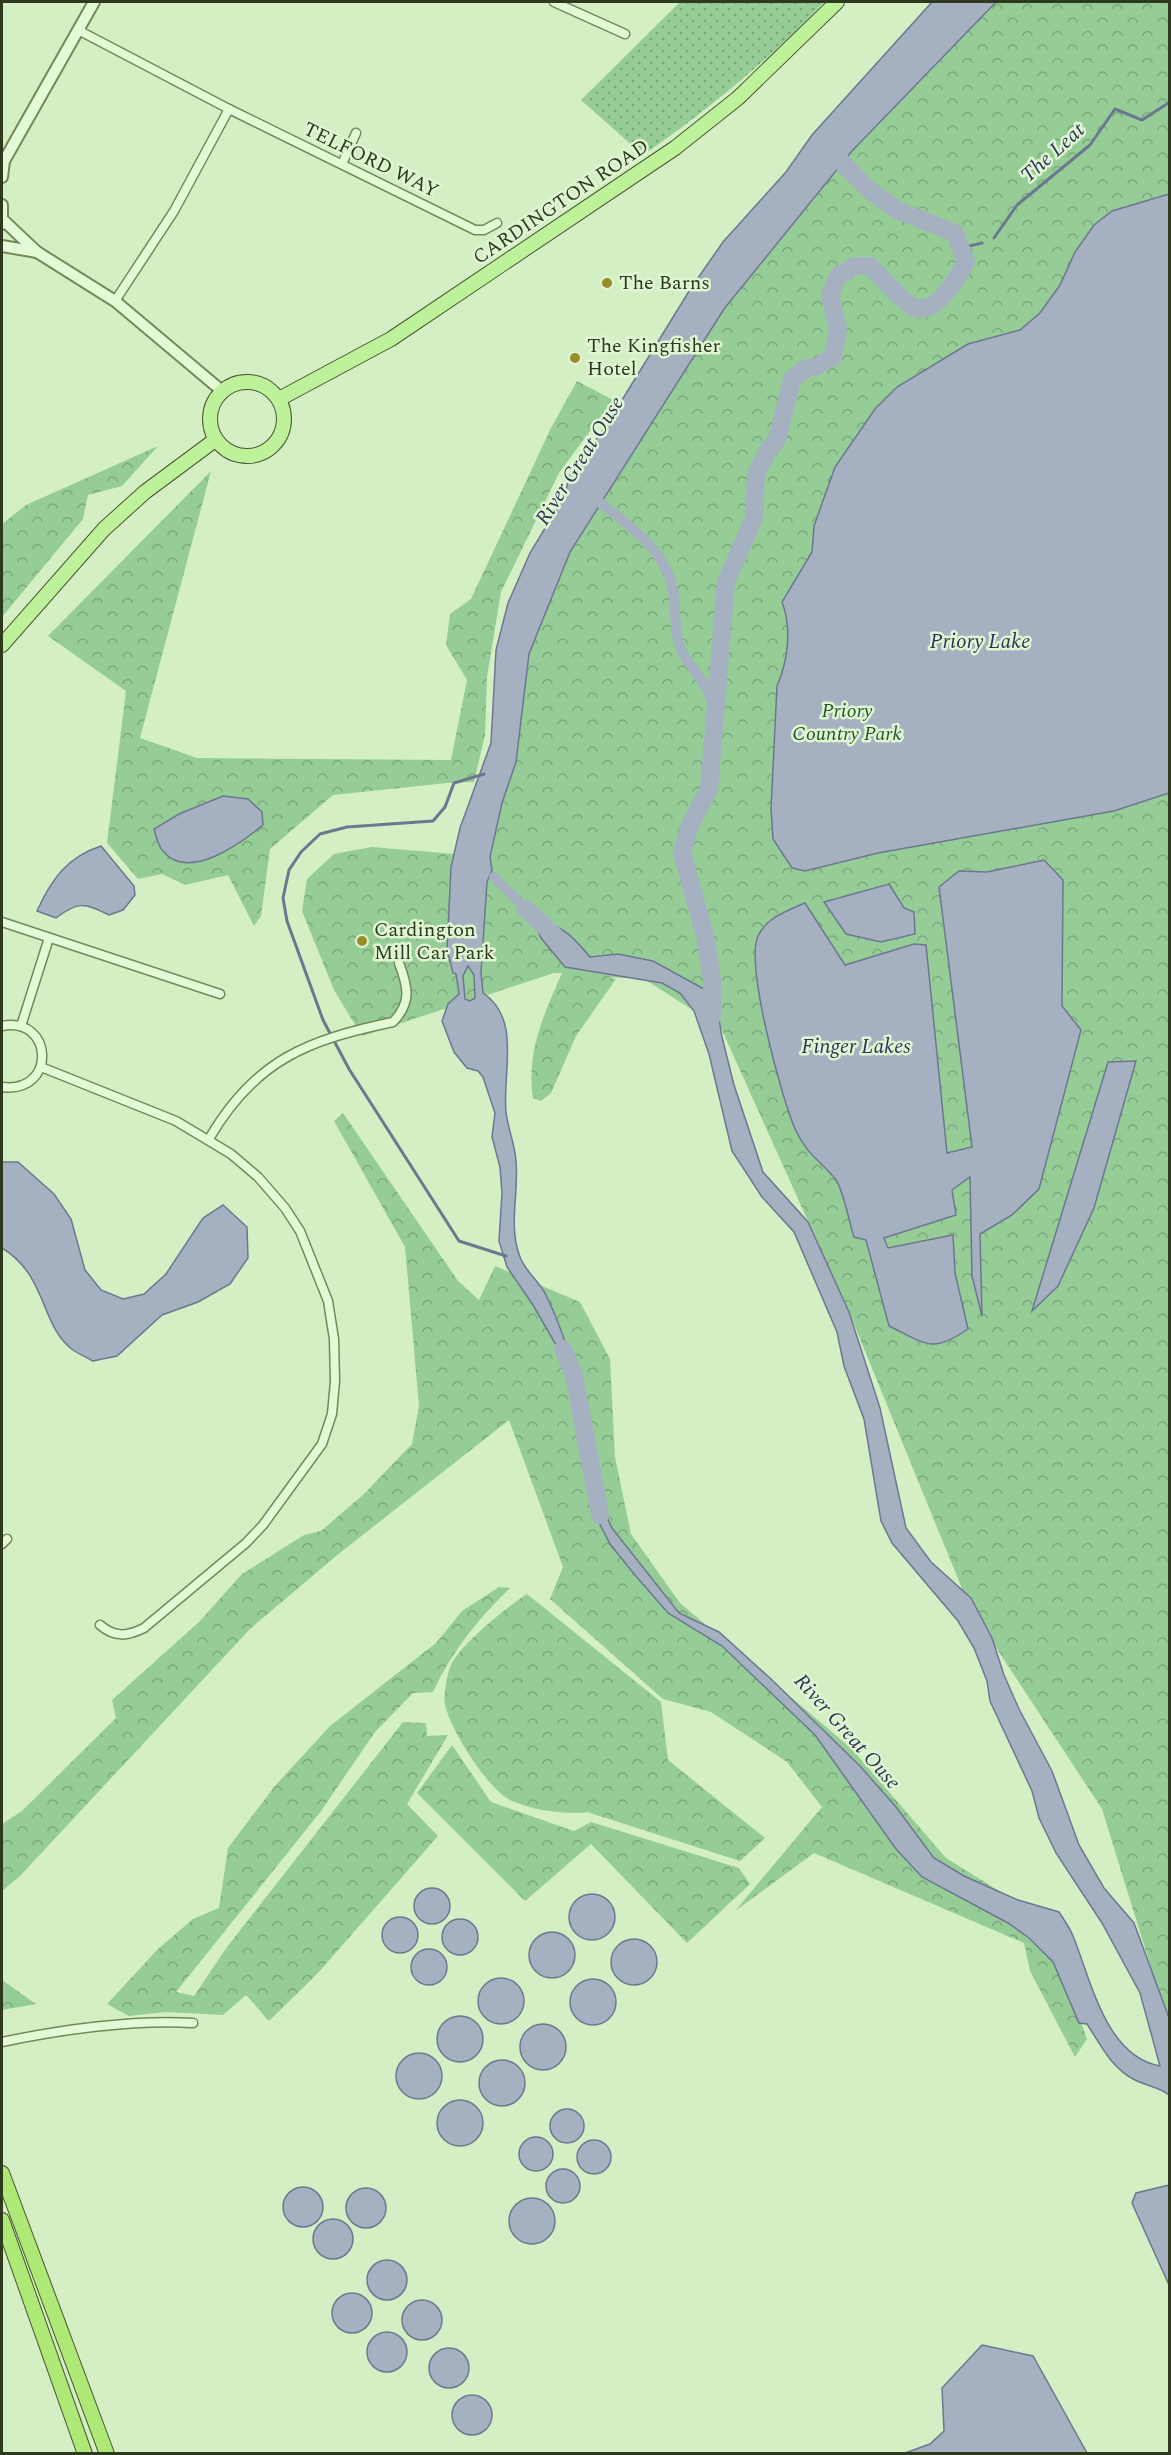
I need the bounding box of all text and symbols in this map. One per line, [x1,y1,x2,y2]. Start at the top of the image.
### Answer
street label: TELFORD WAY [298,114,444,206]
water label: The Leat [1014,115,1093,191]
street label: CARDINGTON ROAD [467,132,655,272]
place label: The Barns [619,268,710,298]
marker: The Barns [600,276,614,290]
place label: The Kingfisher Hotel [587,331,721,384]
marker: The Kingfisher Hotel [568,351,582,365]
water label: River Great Ouse [527,390,633,532]
water label: Priory Lake [930,626,1030,658]
park label: Priory Country Park [792,696,902,749]
place label: Cardington Mill Car Park [374,915,495,968]
marker: Cardington Mill Car Park [355,934,369,948]
water label: Finger Lakes [801,1031,911,1063]
water label: River Great Ouse [786,1667,908,1797]

